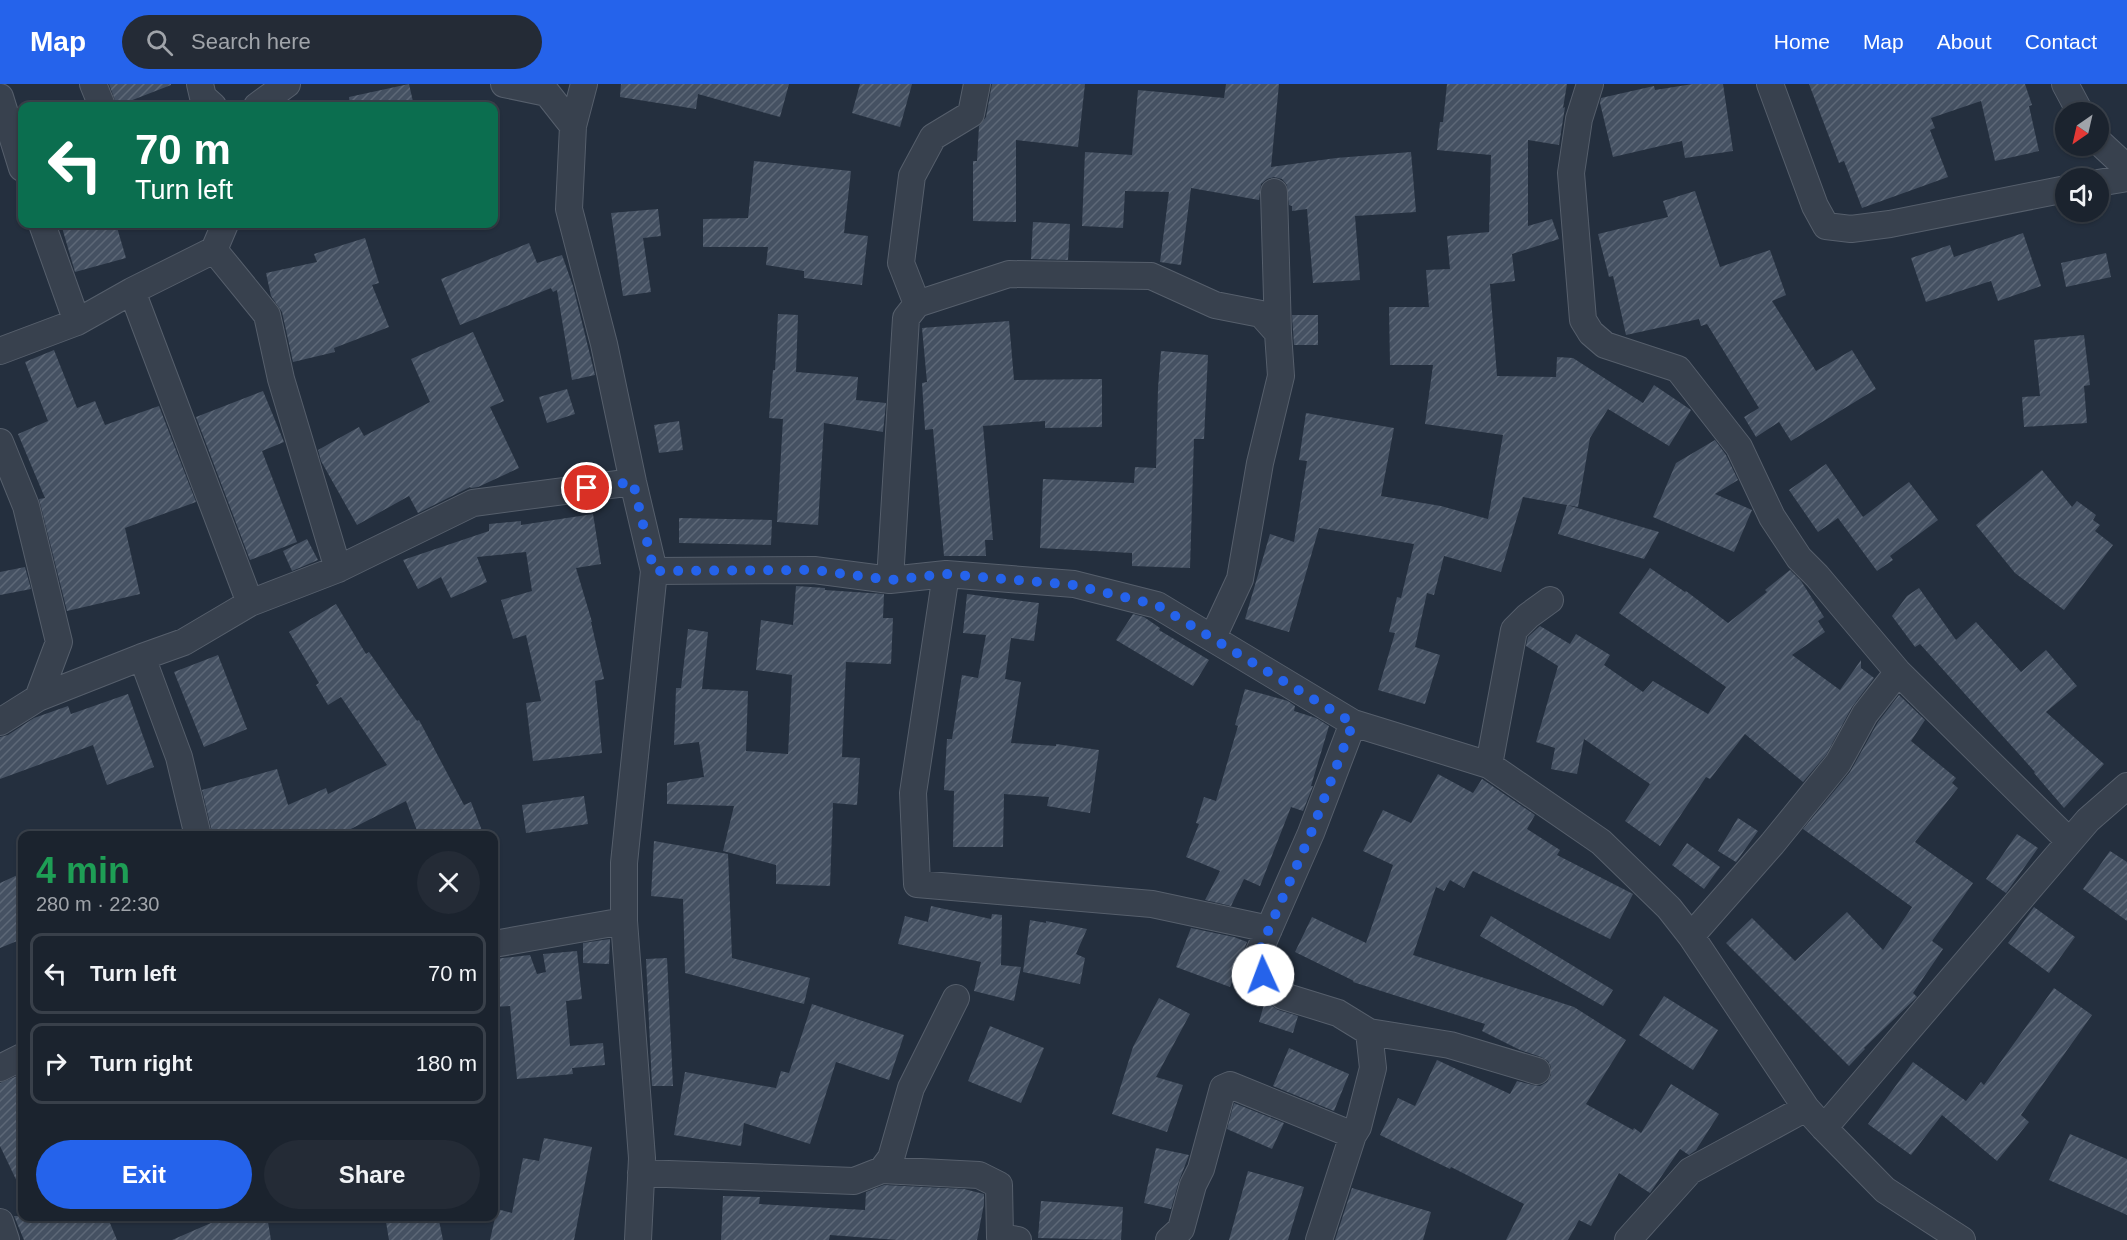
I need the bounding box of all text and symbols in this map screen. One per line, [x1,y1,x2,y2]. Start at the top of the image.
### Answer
search box [122,15,542,69]
text: Map [30,26,86,57]
icon: search [143,26,176,59]
text: Search here [191,29,311,54]
text: Home [1774,30,1830,53]
text: Map [1863,30,1904,53]
text: About [1937,30,1992,53]
text: Contact [2025,30,2097,53]
north arrow [2055,102,2109,156]
map controls [2055,102,2109,222]
icon: left [36,126,114,204]
text: 70 m [135,126,231,173]
button: sound [2055,168,2109,222]
text: Turn left [135,175,233,205]
pin [561,462,612,513]
icon: arrive [570,471,603,504]
text: 4 min [36,850,130,891]
button: close [417,851,480,914]
text: 280 m · 22:30 [36,893,159,915]
position arrow [1231,943,1295,1007]
icon: left [39,957,72,990]
text: Turn left [90,961,176,986]
text: 70 m [428,961,477,986]
icon: right [39,1047,72,1080]
text: Turn right [90,1051,192,1076]
text: 180 m [416,1051,477,1076]
button: Exit [36,1140,252,1209]
button: Share [264,1140,480,1209]

